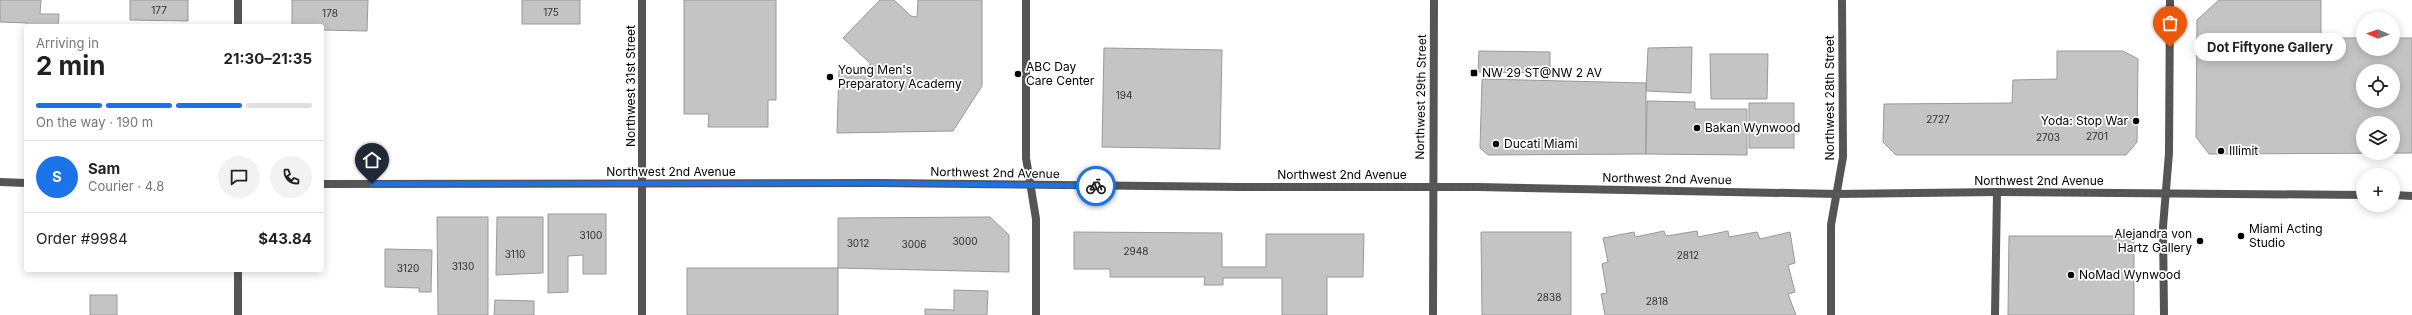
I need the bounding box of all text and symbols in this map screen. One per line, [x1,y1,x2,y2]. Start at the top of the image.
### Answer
house number: 177 [151,4,167,16]
house number: 175 [543,6,559,18]
pin [2153,6,2187,47]
house number: 178 [322,7,338,19]
icon: bag [2159,12,2181,34]
north arrow [2356,12,2400,56]
map controls [2356,12,2400,212]
street label: Northwest 31st Street [623,25,638,147]
callout: Dot Fiftyone Gallery [2194,33,2346,61]
street label: Northwest 29th Street [1412,34,1429,160]
text: Arriving in [36,35,99,51]
street label: Northwest 28th Street [1822,35,1837,161]
text: Dot Fiftyone Gallery [2207,39,2333,55]
text: 21:30–21:35 [224,49,312,68]
text: 2 min [36,50,106,81]
place label: ABC Day Care Center [1026,59,1095,88]
place label: Young Men's Preparatory Academy [838,62,962,91]
button: locate [2356,64,2400,108]
place label: NW 29 ST@NW 2 AV [1482,65,1602,80]
marker: NW 29 ST@NW 2 AV [1469,68,1479,78]
marker: ABC Day Care Center [1013,69,1023,79]
marker: Young Men's Preparatory Academy [825,72,835,82]
house number: 194 [1116,89,1132,101]
house number: 2727 [1926,113,1950,125]
place label: Yoda: Stop War [2041,113,2128,128]
text: On the way · 190 m [36,114,153,130]
marker: Yoda: Stop War [2131,116,2141,126]
button: layers [2356,116,2400,160]
place label: Bakan Wynwood [1705,120,1800,135]
marker: Bakan Wynwood [1692,123,1702,133]
house number: 2701 [2086,130,2108,142]
house number: 2703 [2036,131,2060,143]
place label: Ducati Miami [1504,136,1578,151]
marker: Ducati Miami [1491,139,1501,149]
pin [355,143,389,184]
place label: Illimit [2229,143,2258,158]
marker: Illimit [2216,146,2226,156]
icon: home [361,149,383,171]
button: chat [218,156,260,198]
button: phone [270,156,312,198]
text: Sam [88,159,120,178]
street label: Northwest 2nd Avenue [606,164,736,179]
street label: Northwest 2nd Avenue [930,164,1060,181]
courier [1076,166,1116,206]
text: S [52,167,62,186]
street label: Northwest 2nd Avenue [1277,167,1407,182]
button: + [2356,168,2400,212]
street label: Northwest 2nd Avenue [1602,170,1732,187]
street label: Northwest 2nd Avenue [1974,173,2104,188]
icon: bike [1085,175,1107,197]
text: Courier · 4.8 [88,178,164,194]
place label: Miami Acting Studio [2249,221,2323,250]
place label: Alejandra von Hartz Gallery [2114,226,2192,255]
text: Order #9984 [36,229,128,248]
text: $43.84 [258,229,312,248]
house number: 3100 [580,229,602,241]
marker: Miami Acting Studio [2236,231,2246,241]
house number: 3000 [952,235,978,247]
marker: Alejandra von Hartz Gallery [2195,236,2205,246]
house number: 3012 [847,237,869,249]
house number: 3006 [902,238,927,250]
house number: 2948 [1124,245,1148,257]
house number: 3110 [505,248,525,260]
house number: 2812 [1677,249,1699,261]
house number: 3130 [452,260,474,272]
house number: 3120 [397,262,419,274]
place label: NoMad Wynwood [2079,267,2181,282]
marker: NoMad Wynwood [2066,270,2076,280]
house number: 2838 [1537,291,1561,303]
house number: 2818 [1646,295,1668,307]

